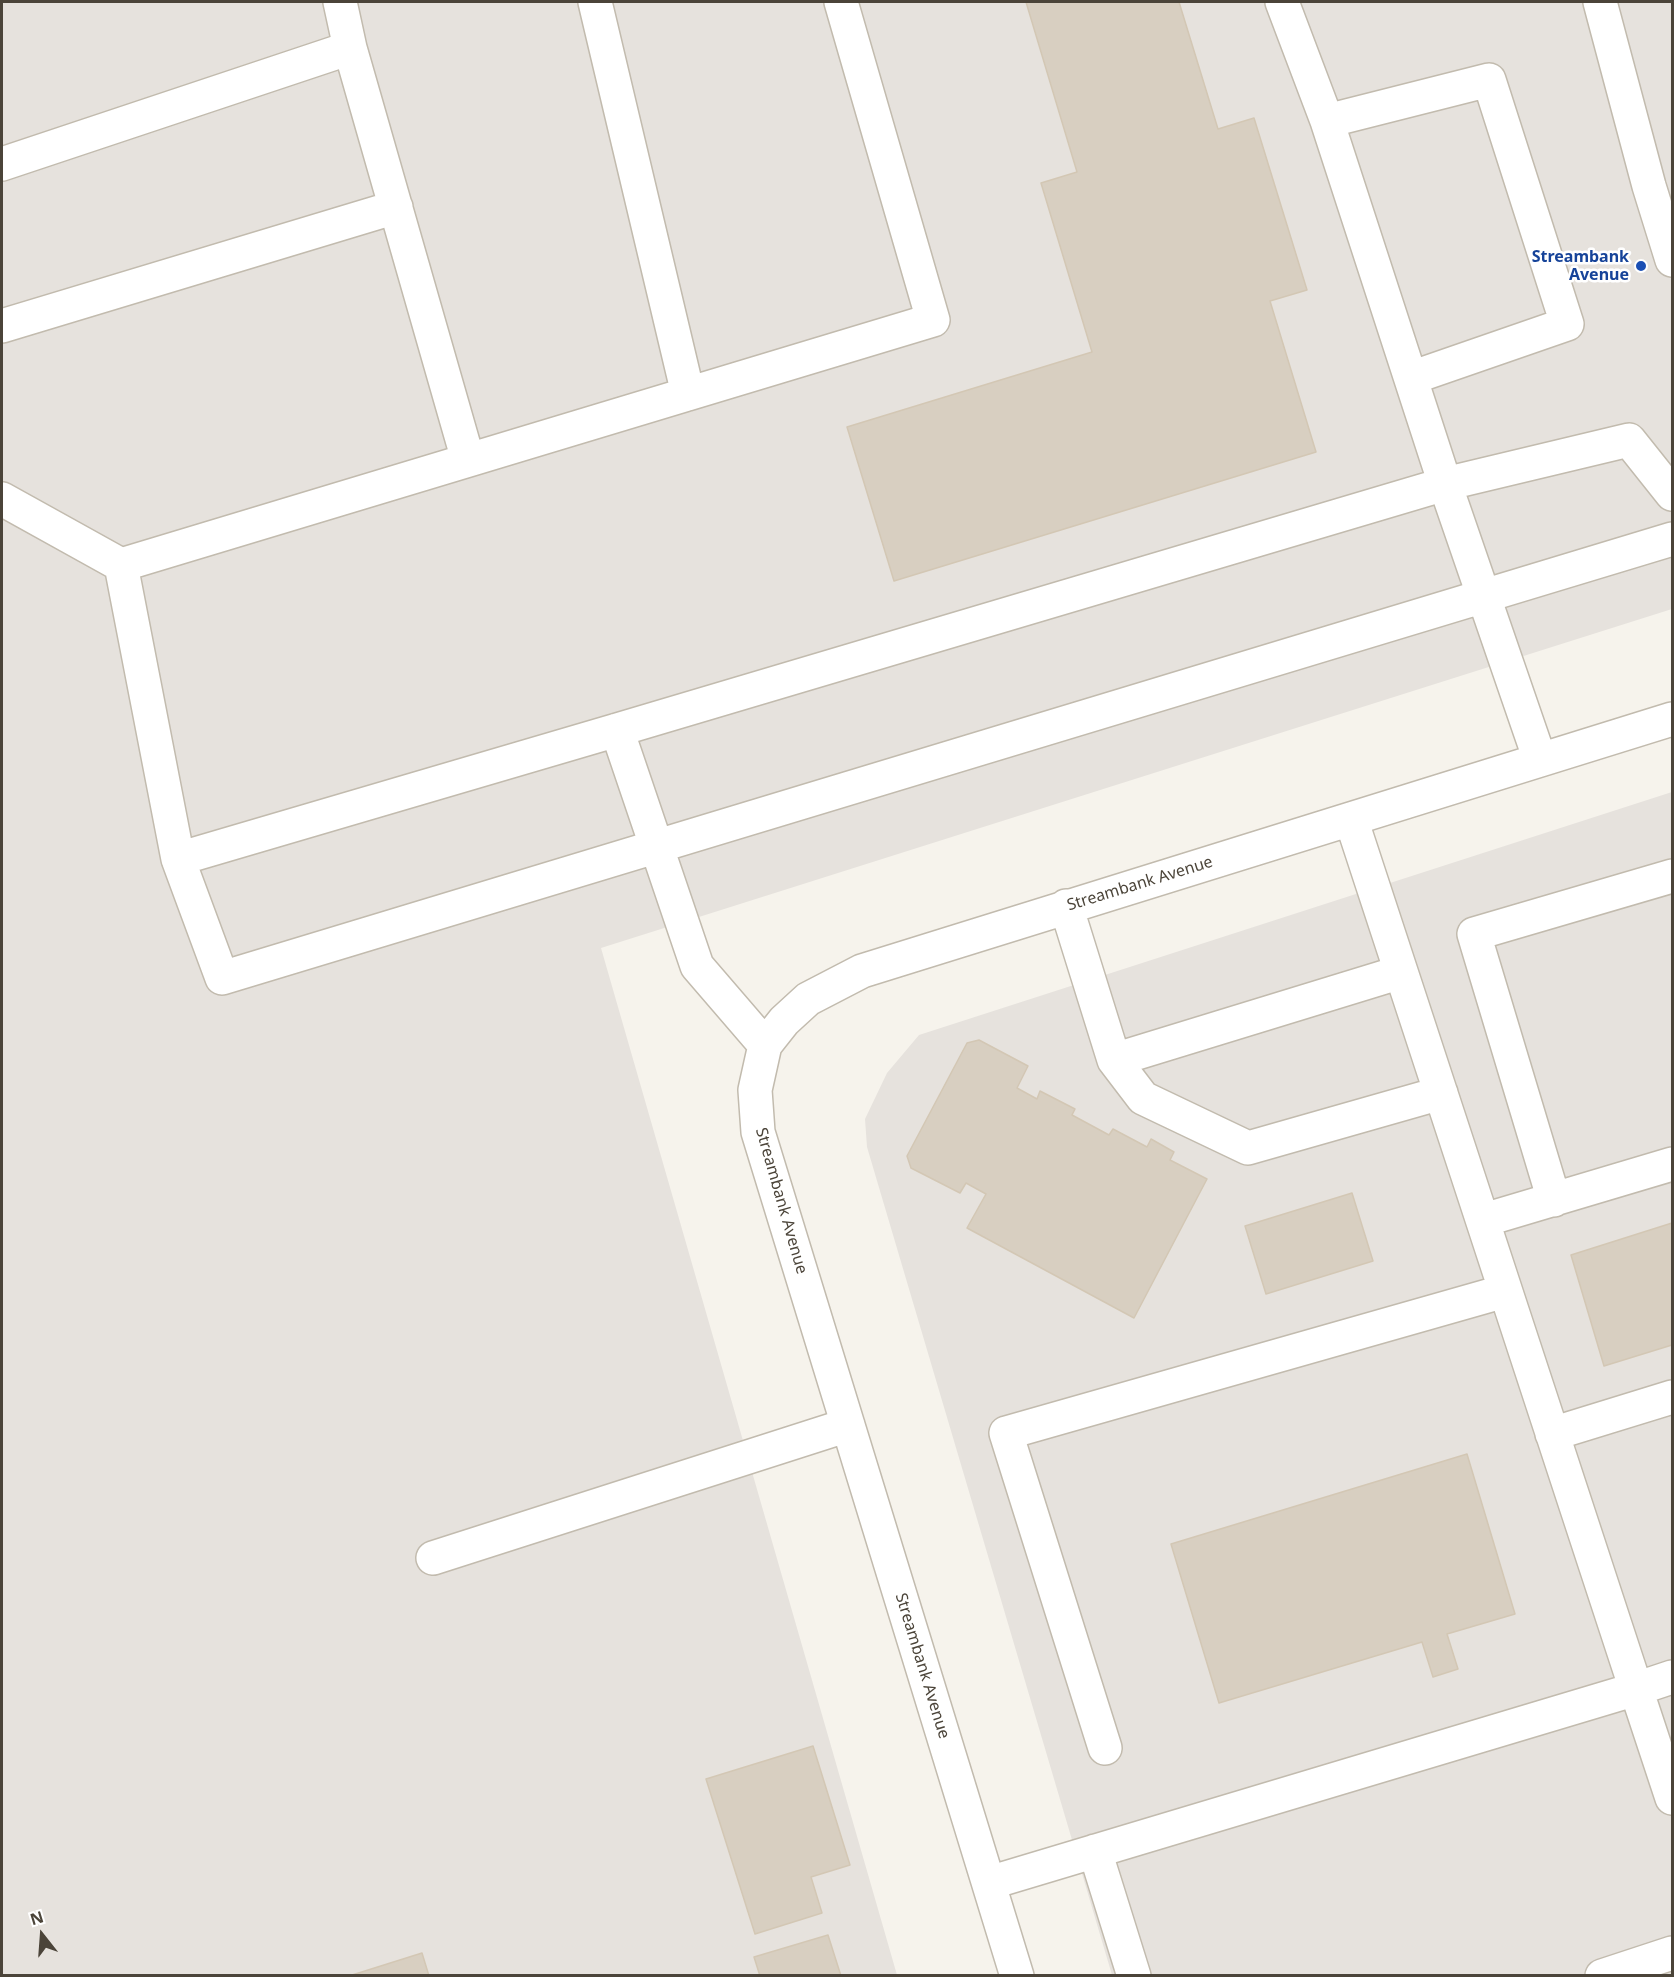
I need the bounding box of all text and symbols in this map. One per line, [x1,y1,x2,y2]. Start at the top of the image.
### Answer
place label: Streambank Avenue [1532,247,1629,285]
marker: Streambank Avenue [1634,259,1648,273]
street label: Streambank Avenue [1065,853,1215,915]
street label: Streambank Avenue [751,1126,811,1276]
street label: Streambank Avenue [891,1591,953,1741]
north arrow [12,1905,72,1965]
text: N [27,1905,46,1930]

